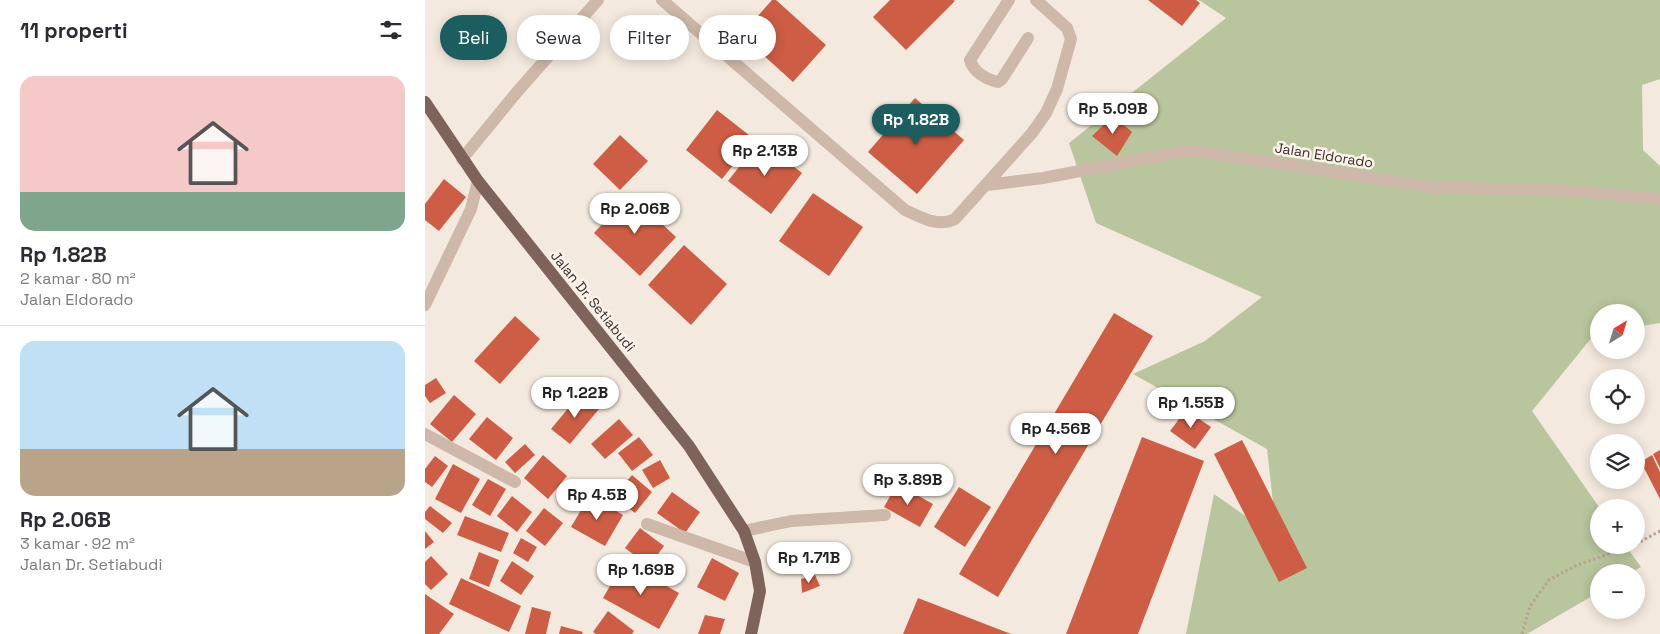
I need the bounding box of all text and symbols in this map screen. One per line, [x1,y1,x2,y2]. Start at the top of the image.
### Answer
chip: Beli [440,15,507,60]
chip: Sewa [517,15,600,60]
chip: Filter [610,15,689,60]
chip: Baru [699,15,776,60]
icon: filters [377,16,405,44]
text: 11 properti [20,17,128,44]
pin: Rp 5.09B [1061,92,1165,135]
text: Rp 5.09B [1078,98,1148,119]
pin: Rp 1.82B [864,104,968,146]
icon: home [168,108,258,198]
text: Rp 1.82B [883,109,949,130]
pin: Rp 2.13B [713,134,817,177]
street label: Jalan Eldorado [1274,138,1374,172]
text: Rp 2.13B [732,140,798,161]
pin: Rp 2.06B [583,192,687,235]
text: Rp 2.06B [600,198,670,219]
text: Rp 1.82B [20,241,107,268]
street label: Jalan Dr. Setiabudi [547,247,639,355]
text: 2 kamar · 80 m² [20,268,136,289]
text: Jalan Eldorado [20,289,133,310]
north arrow [1590,304,1645,359]
map controls [1590,304,1645,619]
button: locate [1590,369,1645,424]
icon: home [168,374,258,464]
pin: Rp 1.22B [523,376,627,419]
text: Rp 1.22B [542,382,608,403]
pin: Rp 1.55B [1139,386,1243,429]
text: Rp 1.55B [1158,392,1224,413]
pin: Rp 4.56B [1004,412,1108,455]
text: Rp 4.56B [1021,418,1091,439]
button: layers [1590,434,1645,489]
pin: Rp 3.89B [856,464,960,506]
text: Rp 3.89B [874,469,943,490]
pin: Rp 4.5B [551,478,643,521]
text: Rp 4.5B [567,484,627,505]
button: + [1590,499,1645,554]
text: Rp 2.06B [20,506,111,533]
text: 3 kamar · 92 m² [20,533,135,554]
pin: Rp 1.71B [757,542,861,584]
text: Rp 1.71B [778,547,840,568]
text: Jalan Dr. Setiabudi [20,554,162,575]
pin: Rp 1.69B [589,554,693,596]
text: Rp 1.69B [608,559,674,580]
button: − [1590,564,1645,619]

